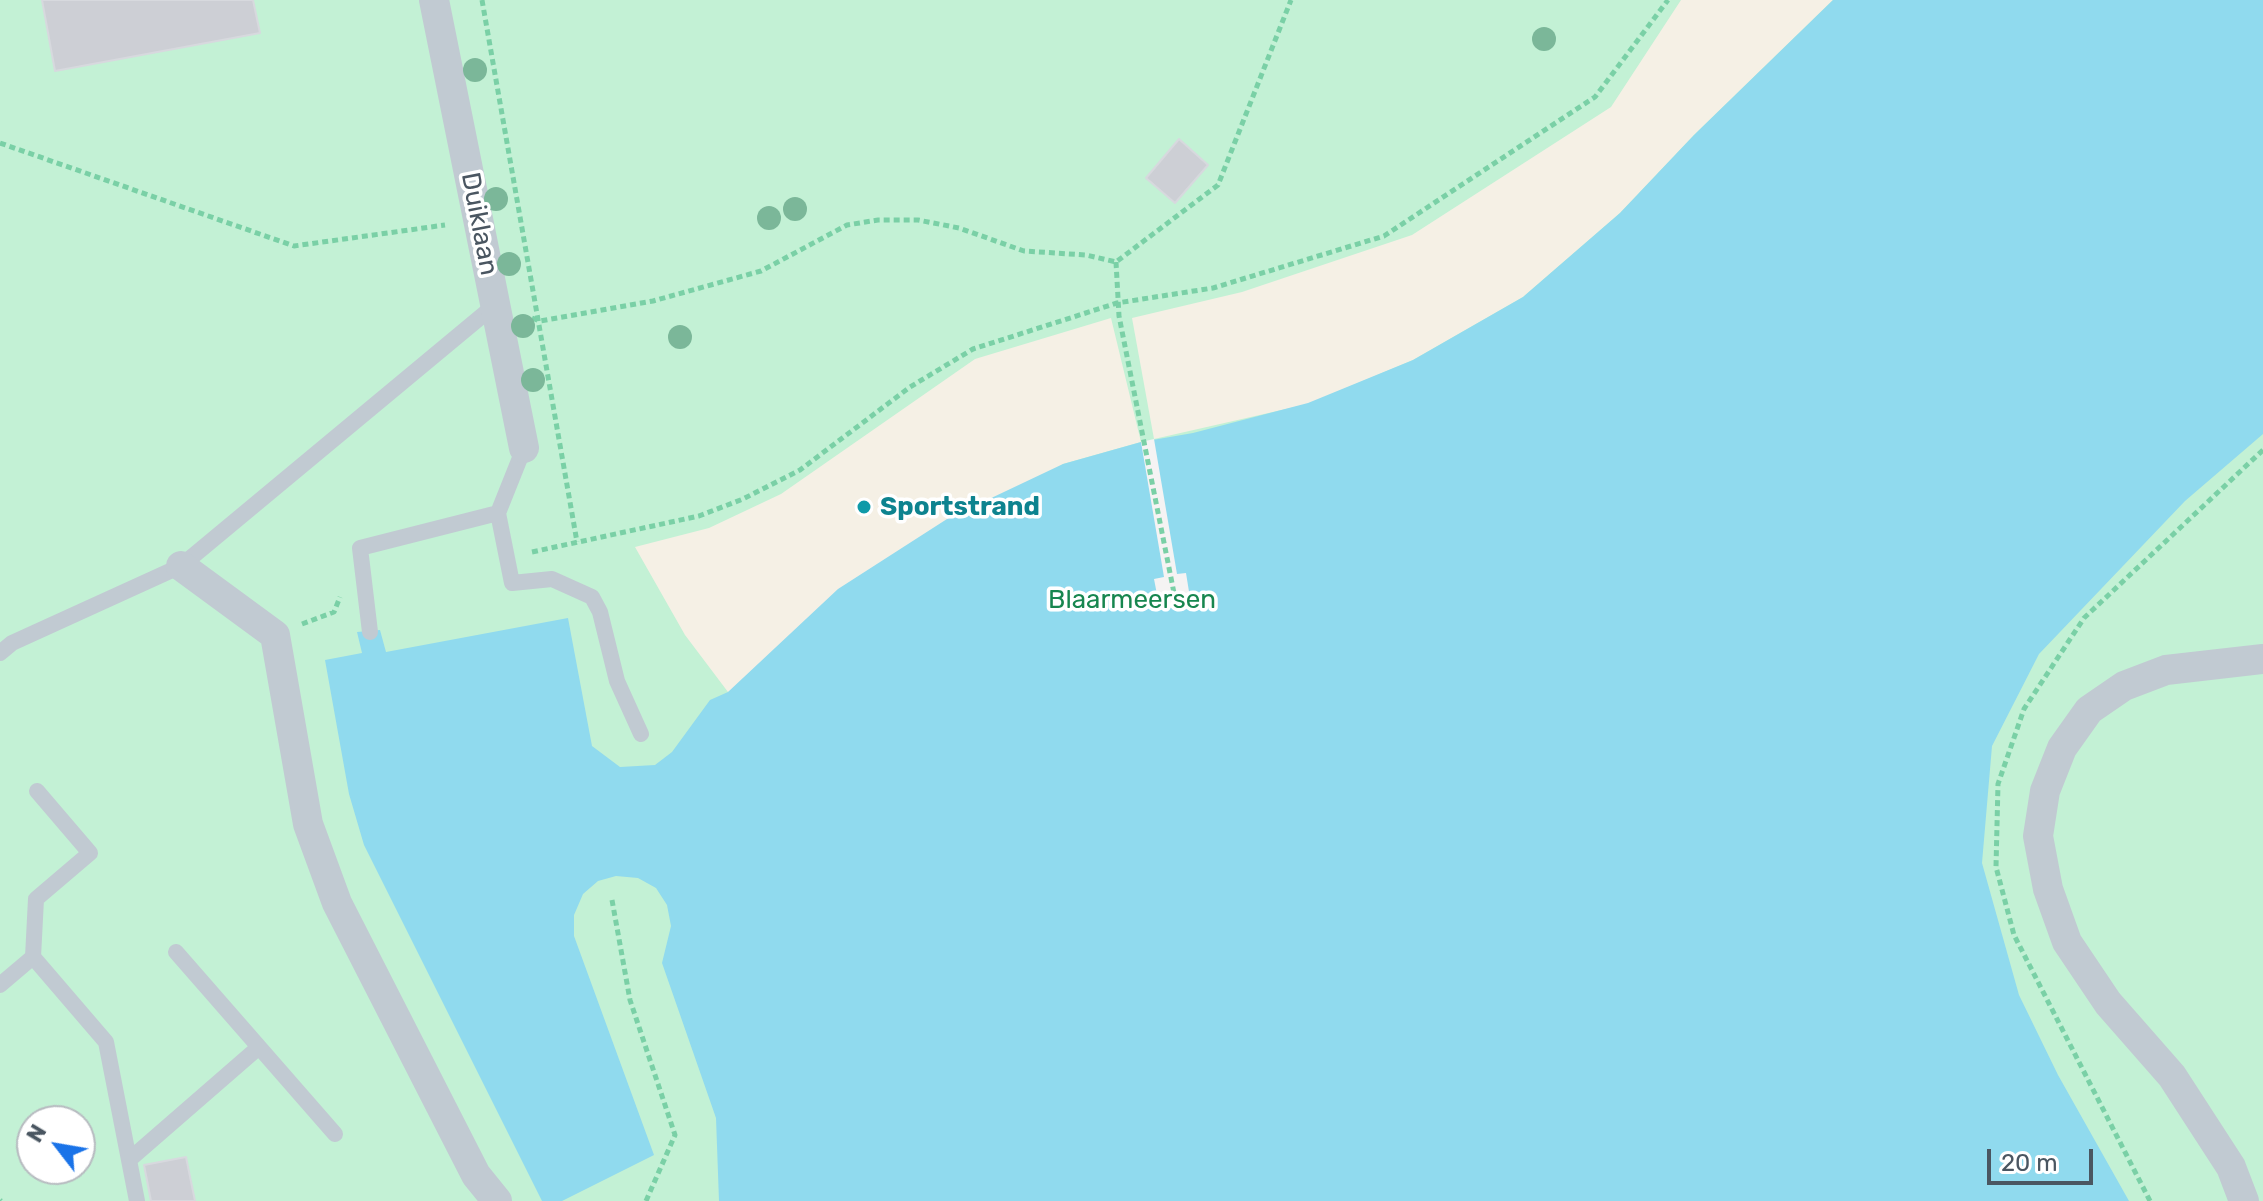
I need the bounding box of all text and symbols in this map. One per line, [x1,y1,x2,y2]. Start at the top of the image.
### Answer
street label: Duiklaan [454,170,504,278]
place label: Sportstrand [880,491,1040,523]
marker: Sportstrand [855,498,873,516]
park label: Blaarmeersen [1048,584,1216,616]
north arrow [16,1105,96,1185]
text: N [21,1120,52,1147]
scale bar [1991,1133,2097,1183]
text: 20 m [2001,1149,2058,1177]

